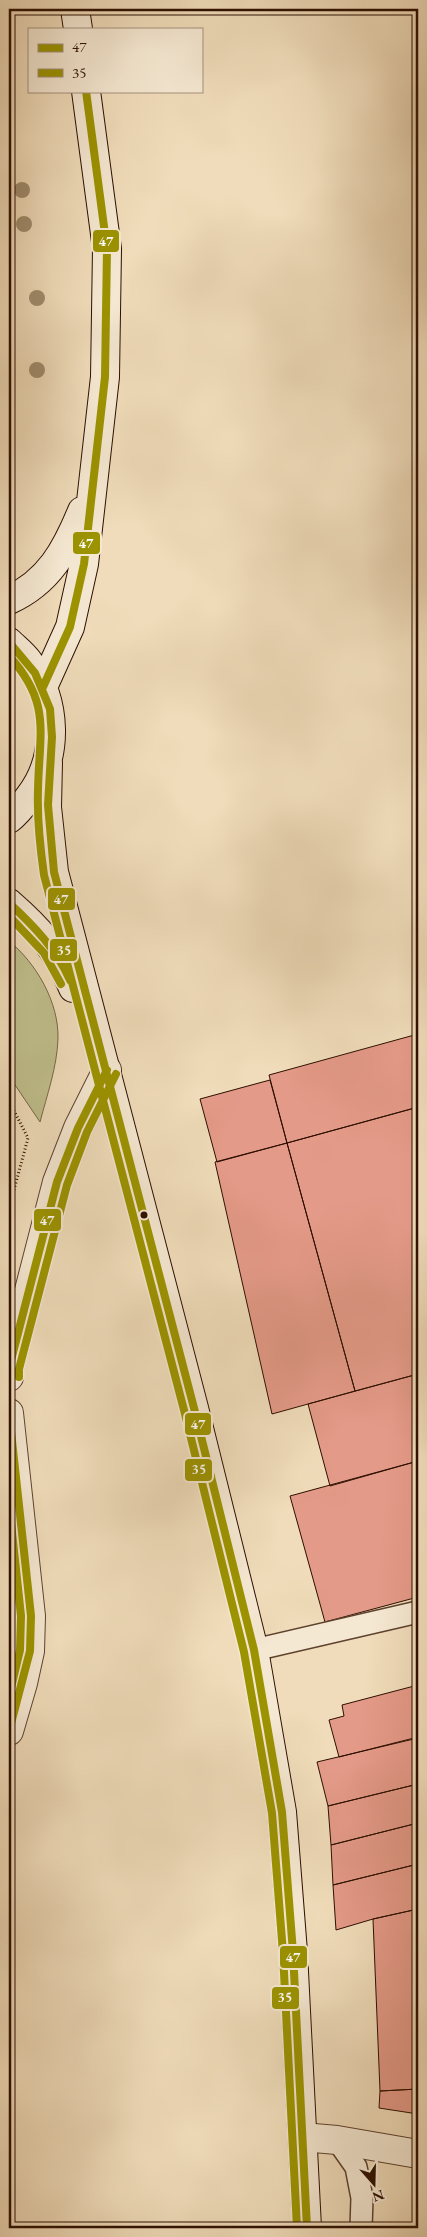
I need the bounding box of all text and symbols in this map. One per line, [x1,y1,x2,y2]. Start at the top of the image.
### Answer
legend [28,28,202,92]
text: 47 [72,37,87,56]
text: 35 [72,63,86,82]
line badge: 47 [92,229,120,253]
text: 47 [99,232,114,250]
line badge: 47 [72,531,101,555]
text: 47 [79,534,94,552]
line badge: 47 [47,887,76,911]
text: 47 [54,890,69,908]
line badge: 35 [49,938,78,962]
text: 35 [57,941,71,959]
line badge: 47 [33,1208,62,1232]
unlabelled marker [139,1210,149,1220]
text: 47 [40,1211,55,1229]
line badge: 47 [184,1412,212,1436]
text: 47 [191,1415,206,1433]
line badge: 35 [184,1458,213,1482]
text: 35 [192,1460,206,1478]
line badge: 47 [279,1945,308,1969]
text: 47 [286,1948,301,1966]
line badge: 35 [271,1986,300,2010]
text: 35 [278,1988,292,2006]
north arrow [350,2160,400,2210]
text: N [369,2186,387,2207]

